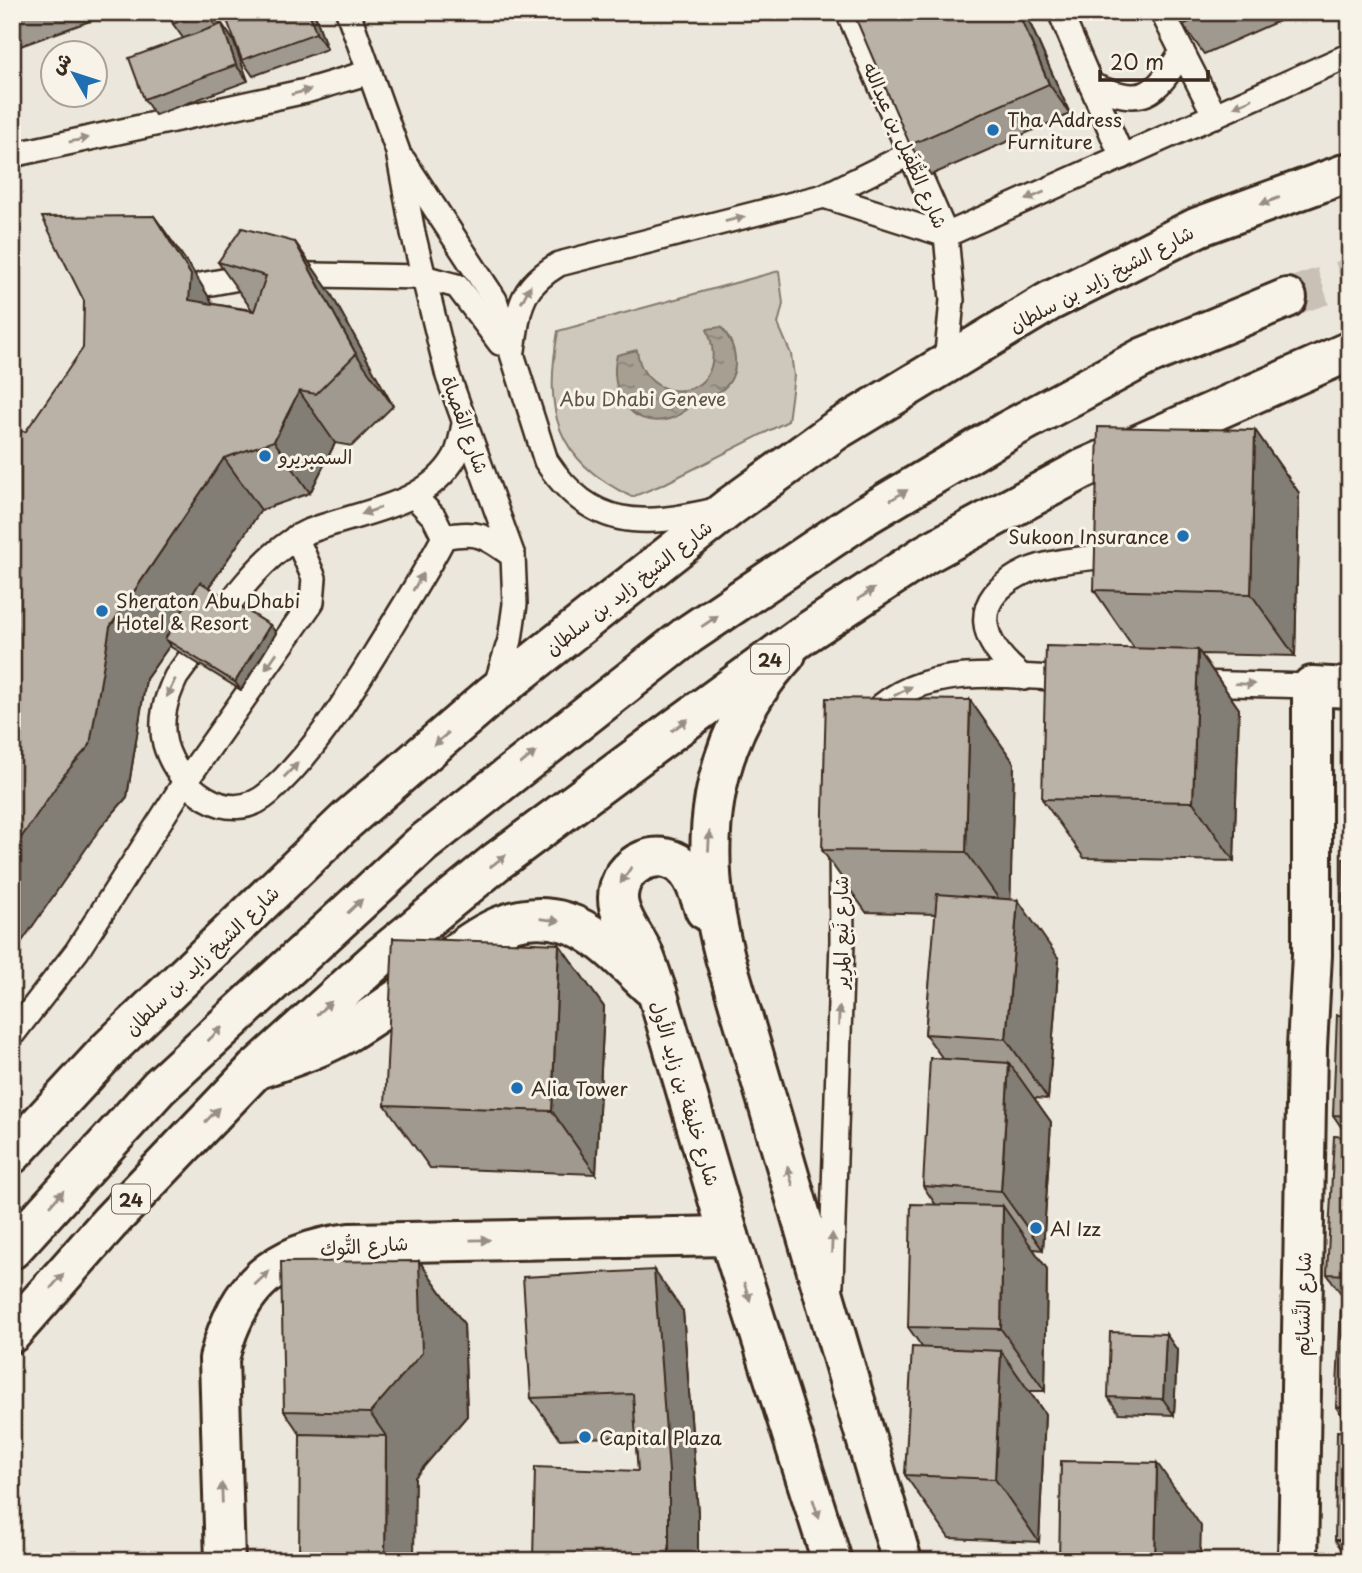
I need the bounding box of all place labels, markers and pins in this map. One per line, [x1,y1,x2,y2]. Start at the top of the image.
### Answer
place label: Tha Address Furniture [1007,105,1122,155]
marker: Tha Address Furniture [985,122,1001,138]
place label: السمبريرو [277,442,352,470]
marker: السمبريرو [257,448,273,464]
place label: Sukoon Insurance [1008,522,1169,550]
marker: Sukoon Insurance [1175,528,1191,544]
place label: Sheraton Abu Dhabi Hotel & Resort [116,586,300,636]
marker: Sheraton Abu Dhabi Hotel & Resort [94,603,110,619]
place label: Alia Tower [531,1074,629,1102]
marker: Alia Tower [509,1080,525,1096]
place label: Al Izz [1050,1214,1101,1242]
marker: Al Izz [1028,1220,1044,1236]
place label: Capital Plaza [599,1423,722,1451]
marker: Capital Plaza [577,1429,593,1445]

